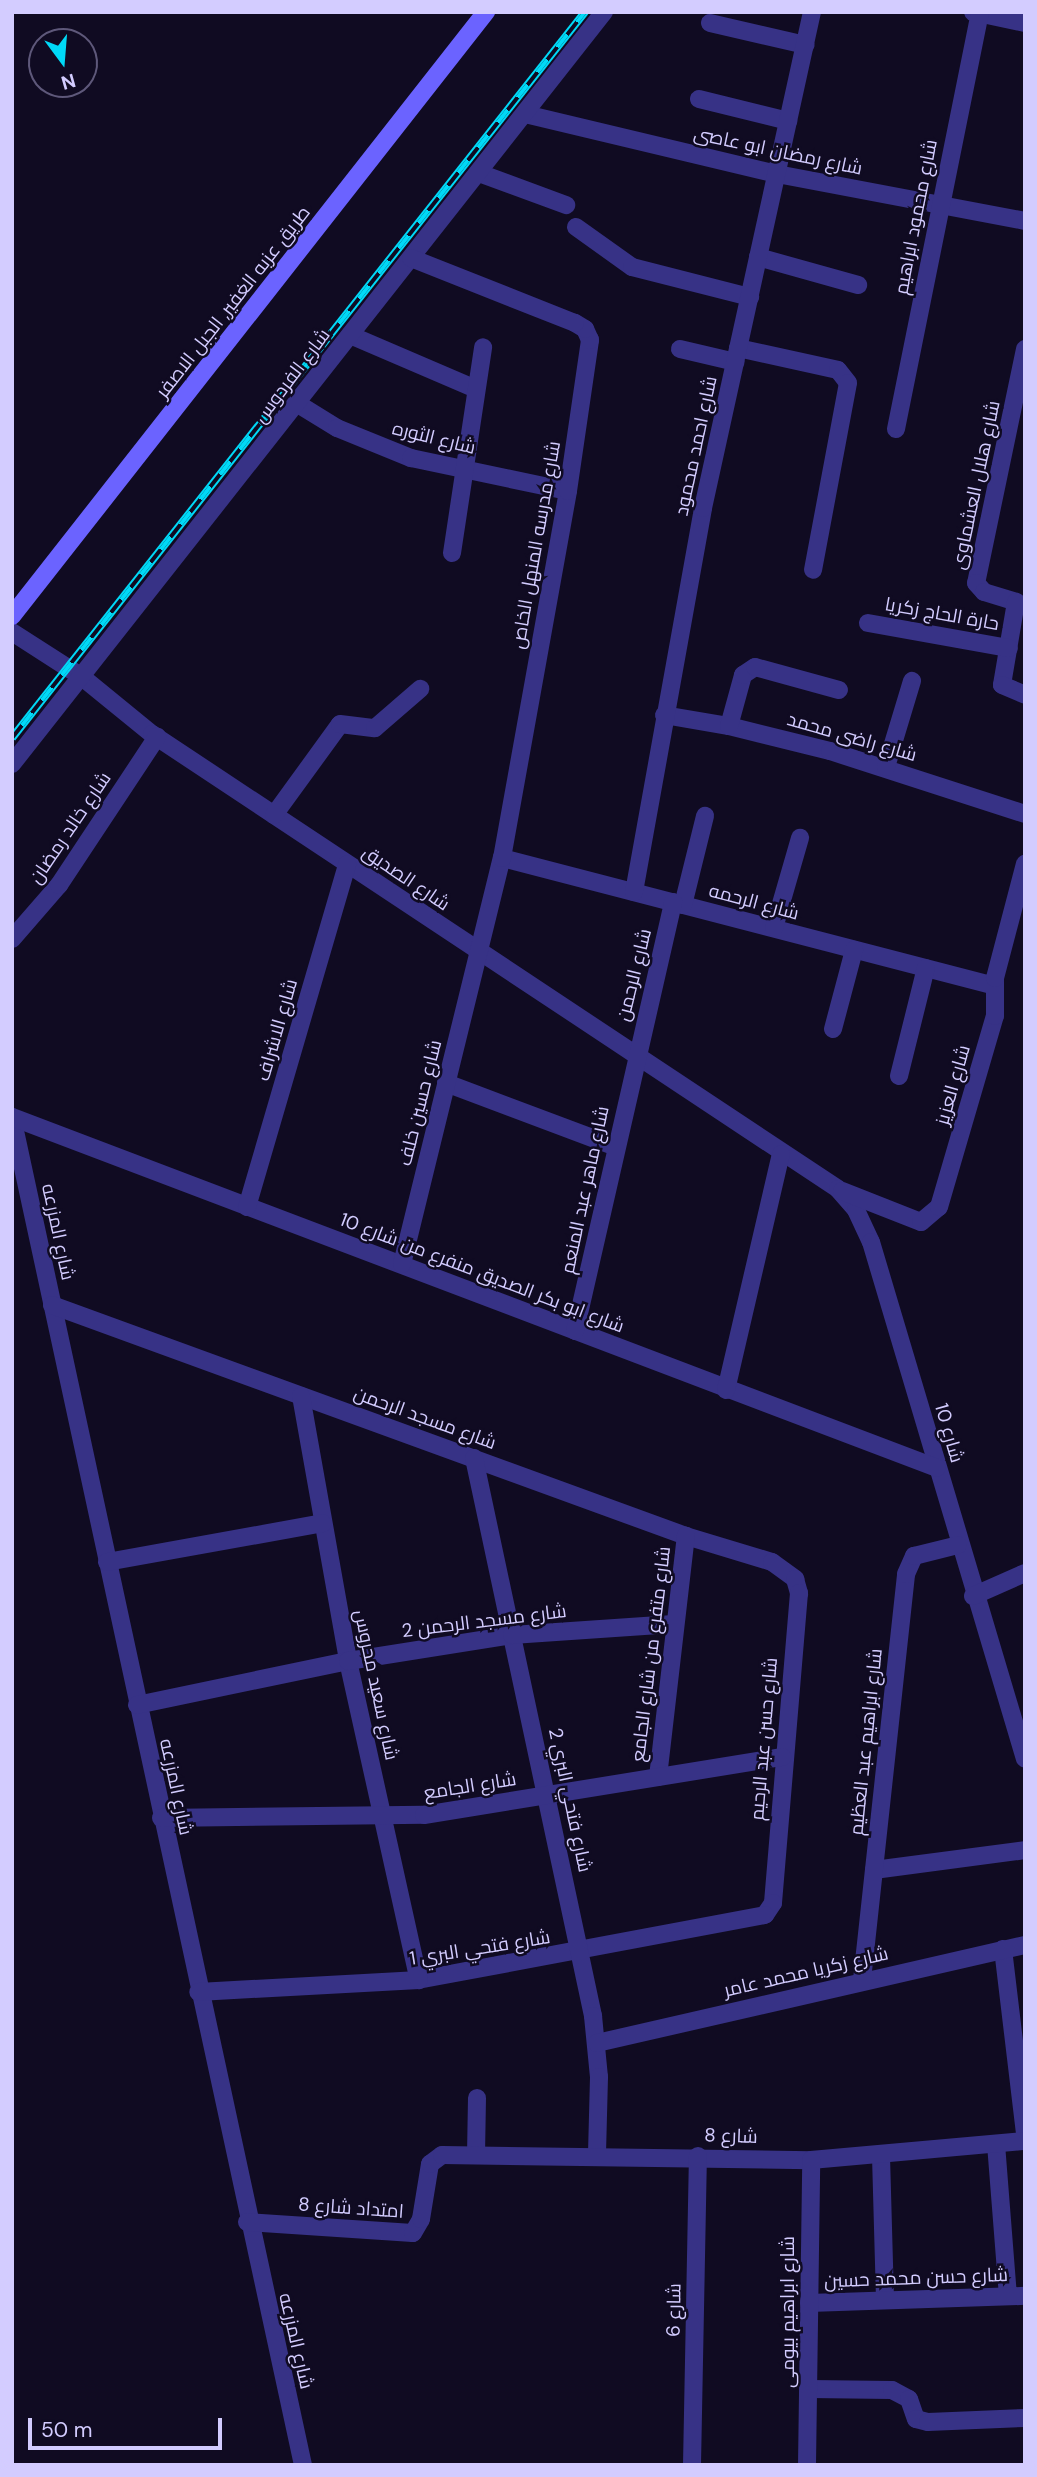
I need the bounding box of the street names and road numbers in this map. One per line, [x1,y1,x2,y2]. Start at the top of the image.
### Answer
street label: شارع رمضان ابو عاصى [692,122,864,180]
street label: شارع محمود ابراهيم [890,137,942,297]
street label: طريق عزبه الغفير, الجبل الاصفر [151,201,315,403]
street label: شارع الفردوس [249,324,335,428]
street label: شارع احمد محمود [670,374,722,518]
street label: شارع هلال العشماوى [947,399,1005,571]
street label: شارع الثوره [390,417,478,459]
street label: شارع مدرسه المنهل الخاص [506,439,566,651]
street label: حارة الحاج زكريا [883,593,1001,635]
street label: شارع راضى محمد [785,708,919,766]
street label: شارع خالد رمضان [24,768,116,888]
street label: شارع الصديق [358,840,454,916]
street label: شارع الرحمه [706,879,802,925]
street label: شارع الرحمن [612,926,656,1024]
street label: شارع الاشراف [252,976,302,1084]
street label: شارع حسين خلف [393,1038,447,1168]
street label: شارع العزيز [931,1042,975,1128]
street label: شارع ماهر عبد المنعم [556,1104,614,1276]
street label: شارع المزرعه [37,1182,79,1282]
street label: شارع ابو بكر الصديق منفرع من شارع 10 [337,1208,627,1338]
street label: شارع مسجد الرحمن [351,1382,499,1454]
street label: شارع 10 [930,1401,968,1465]
street label: شارع متفرع من شارع الجامع [626,1545,676,1763]
street label: شارع مسجد الرحمن 2 [400,1600,568,1642]
street label: شارع سعيد محروس [349,1608,403,1762]
street label: شارع ابراهيم عبد العظيم [845,1647,887,1837]
street label: شارع حسن عبد الرحيم [746,1657,782,1821]
street label: شارع فتحي البري 2 [544,1726,596,1874]
street label: شارع المزرعه [155,1737,197,1837]
street label: شارع الجامع [422,1767,518,1805]
street label: شارع فتحي البري 1 [408,1926,552,1970]
street label: شارع زكريا محمد عامر [722,1942,890,2002]
street label: شارع 8 [704,2124,758,2148]
street label: امتداد شارع 8 [297,2193,405,2223]
street label: شارع ابراهيم بيومى [777,2236,799,2388]
street label: شارع حسن محمد حسين [824,2263,1008,2293]
street label: شارع 6 [662,2283,686,2337]
street label: شارع المزرعه [274,2291,318,2391]

